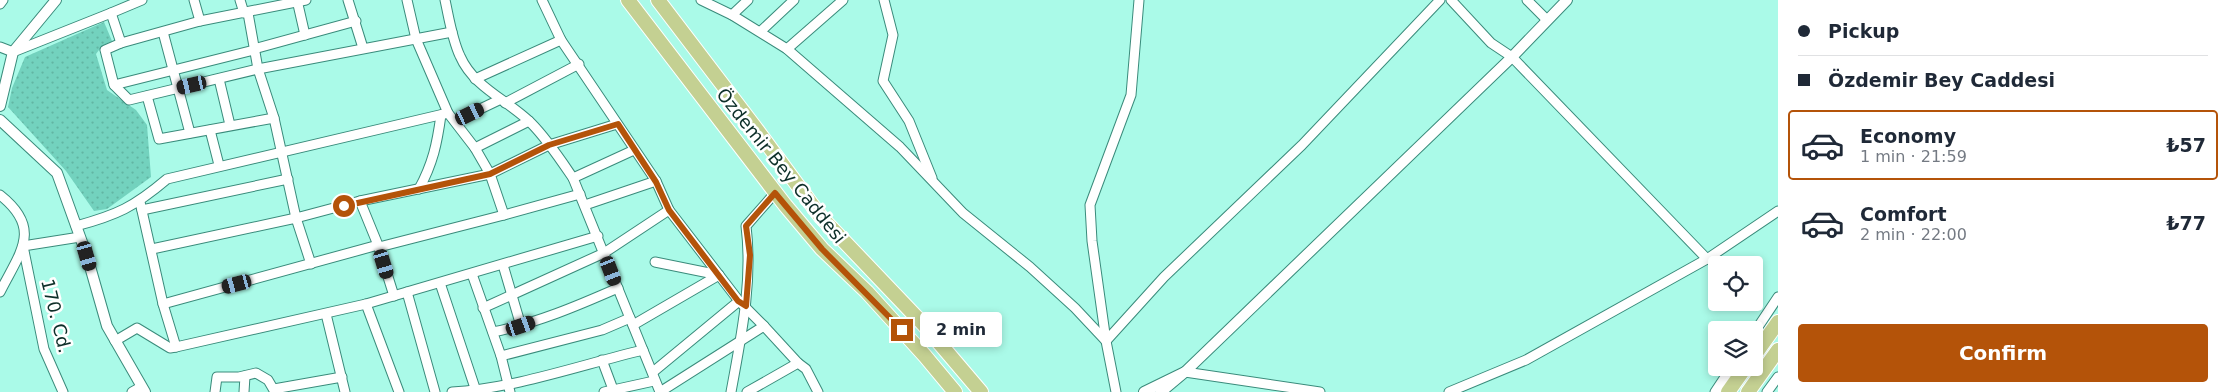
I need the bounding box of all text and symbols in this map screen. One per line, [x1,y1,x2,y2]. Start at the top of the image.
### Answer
text: Pickup [1828,20,1899,42]
text: Özdemir Bey Caddesi [1828,69,2055,91]
car [175,74,208,96]
street label: Özdemir Bey Caddesi [712,84,850,247]
car [453,101,486,127]
icon: car [1800,123,1845,168]
text: Economy [1860,125,1956,147]
text: ₺57 [2166,134,2206,156]
text: 1 min · 21:59 [1860,147,1967,166]
route start [333,195,355,217]
icon: car [1800,201,1845,246]
text: Comfort [1860,203,1947,225]
text: ₺77 [2166,212,2206,234]
text: 2 min · 22:00 [1860,225,1967,244]
car [75,240,98,272]
car [372,247,395,281]
car [598,254,623,288]
map controls [1708,256,1763,376]
button: locate [1708,256,1763,311]
car [220,273,253,295]
street label: 170. Cd. [37,277,76,355]
callout: 2 min [920,312,1002,348]
car [504,314,537,338]
route end [891,319,913,341]
text: 2 min [936,320,986,339]
button: layers [1708,321,1763,376]
button: Confirm [1798,324,2208,382]

